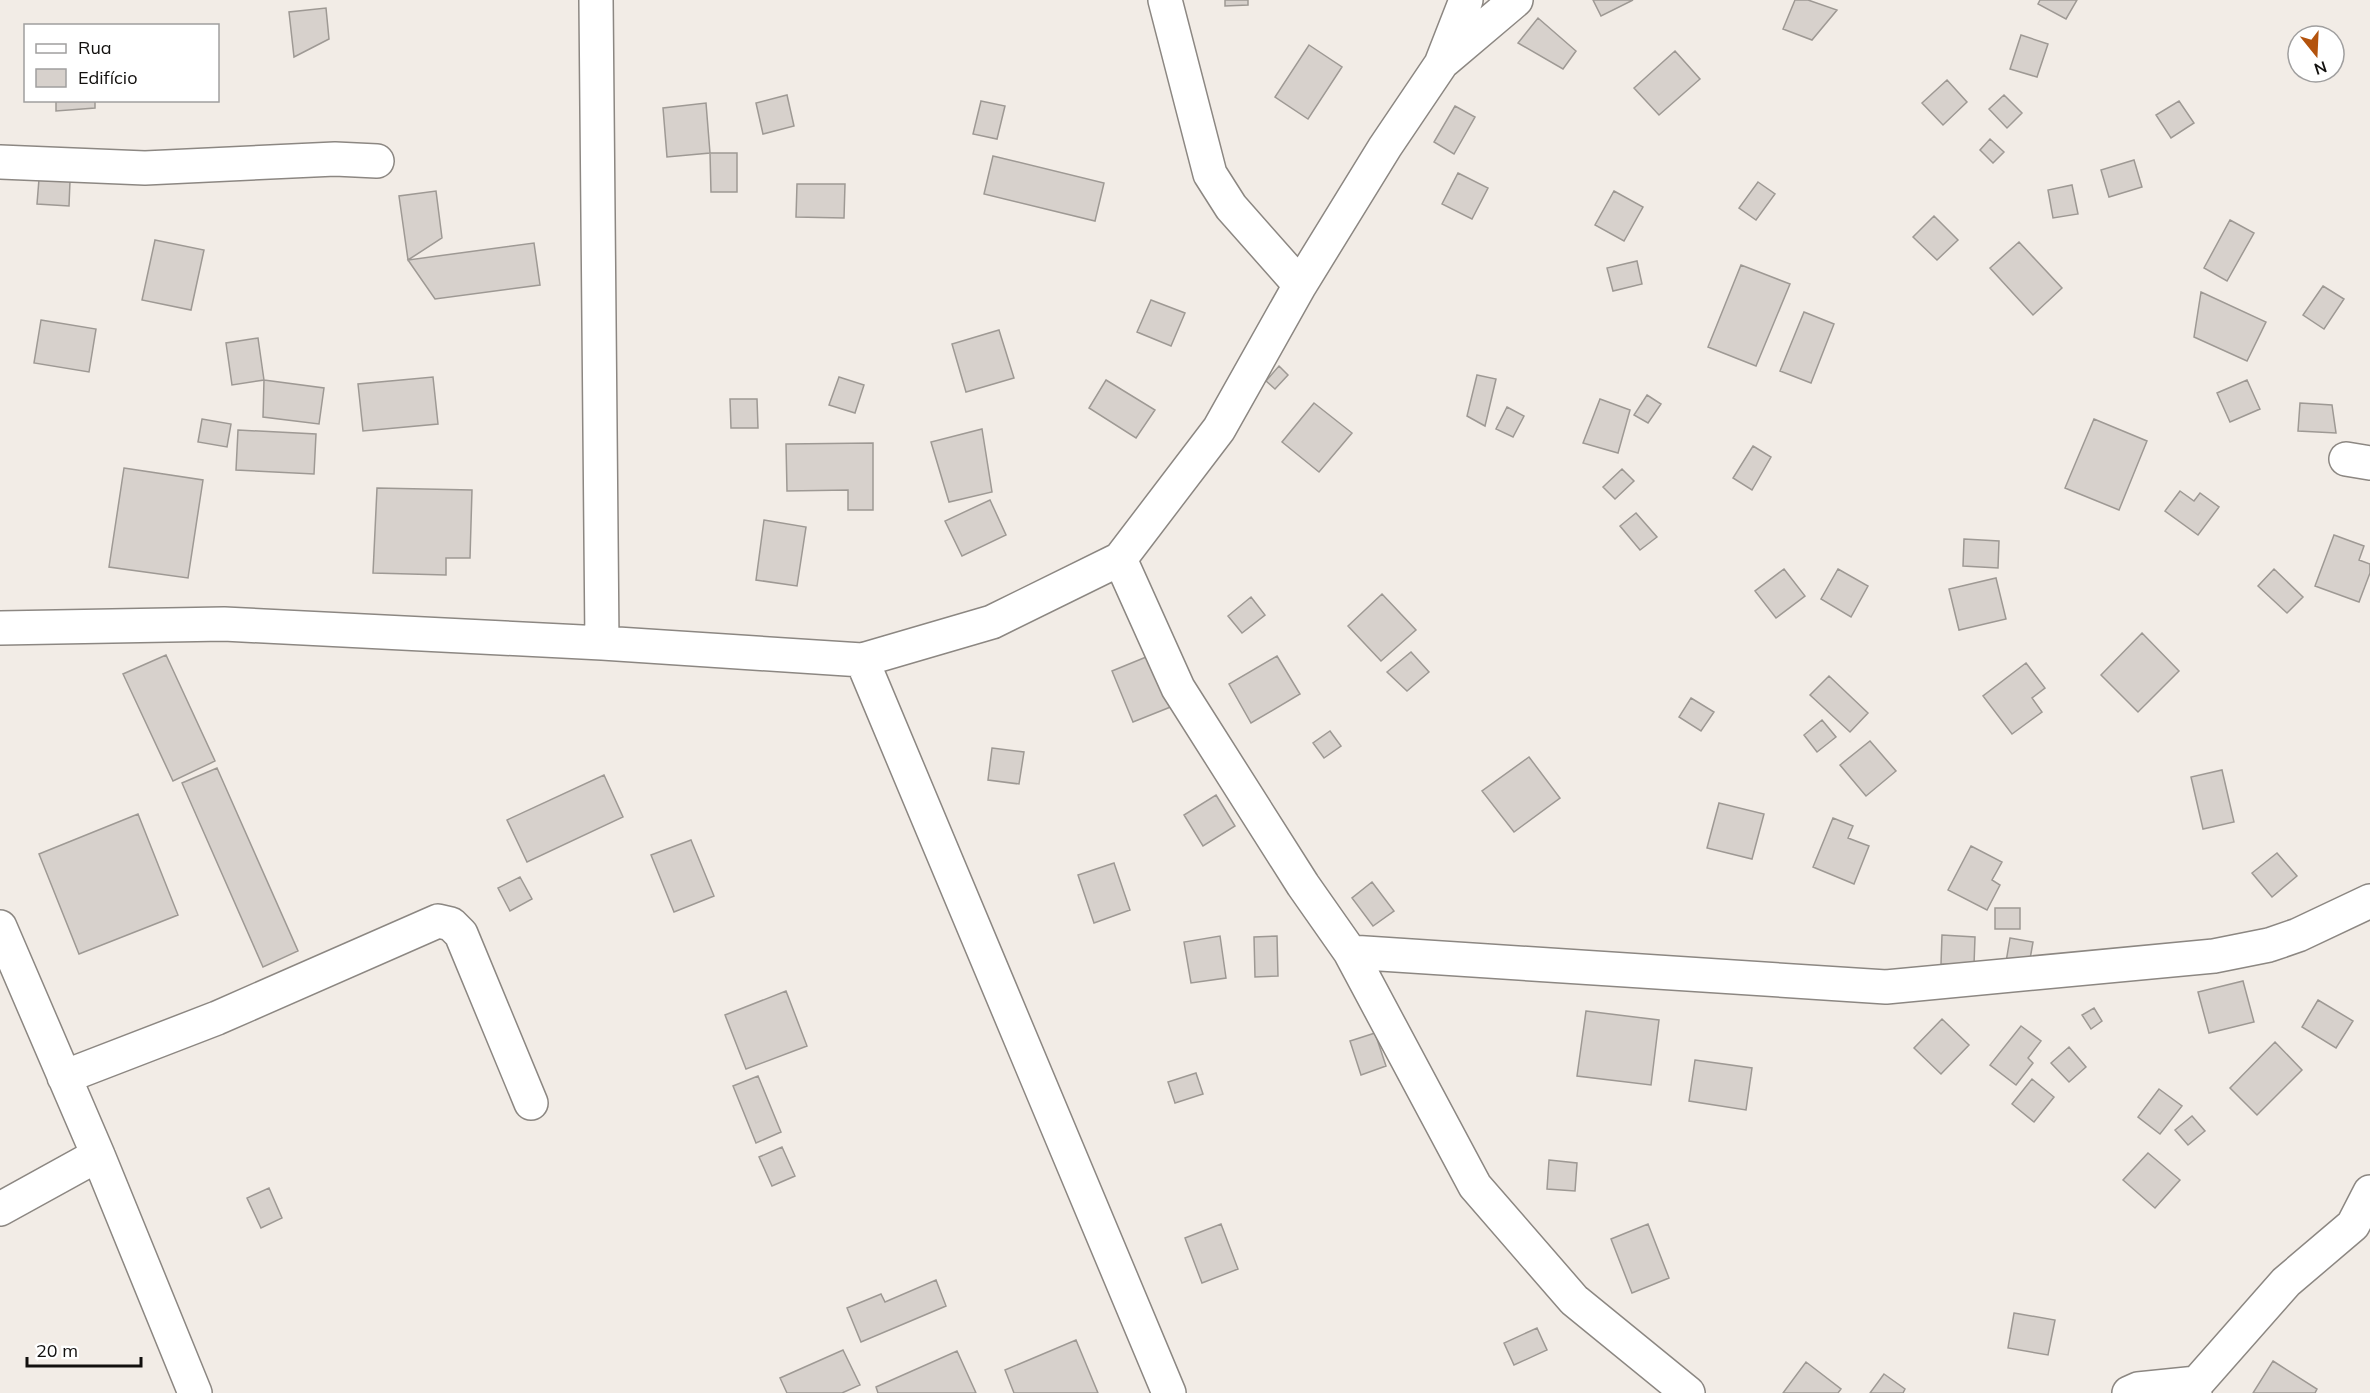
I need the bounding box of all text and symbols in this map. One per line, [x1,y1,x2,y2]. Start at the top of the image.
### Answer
legend [24,24,219,102]
north arrow [2286,24,2346,84]
text: Rua [78,36,112,59]
text: N [2312,57,2329,80]
text: Edifício [78,66,137,89]
scale bar [27,1330,141,1368]
text: 20 m [36,1339,78,1362]

